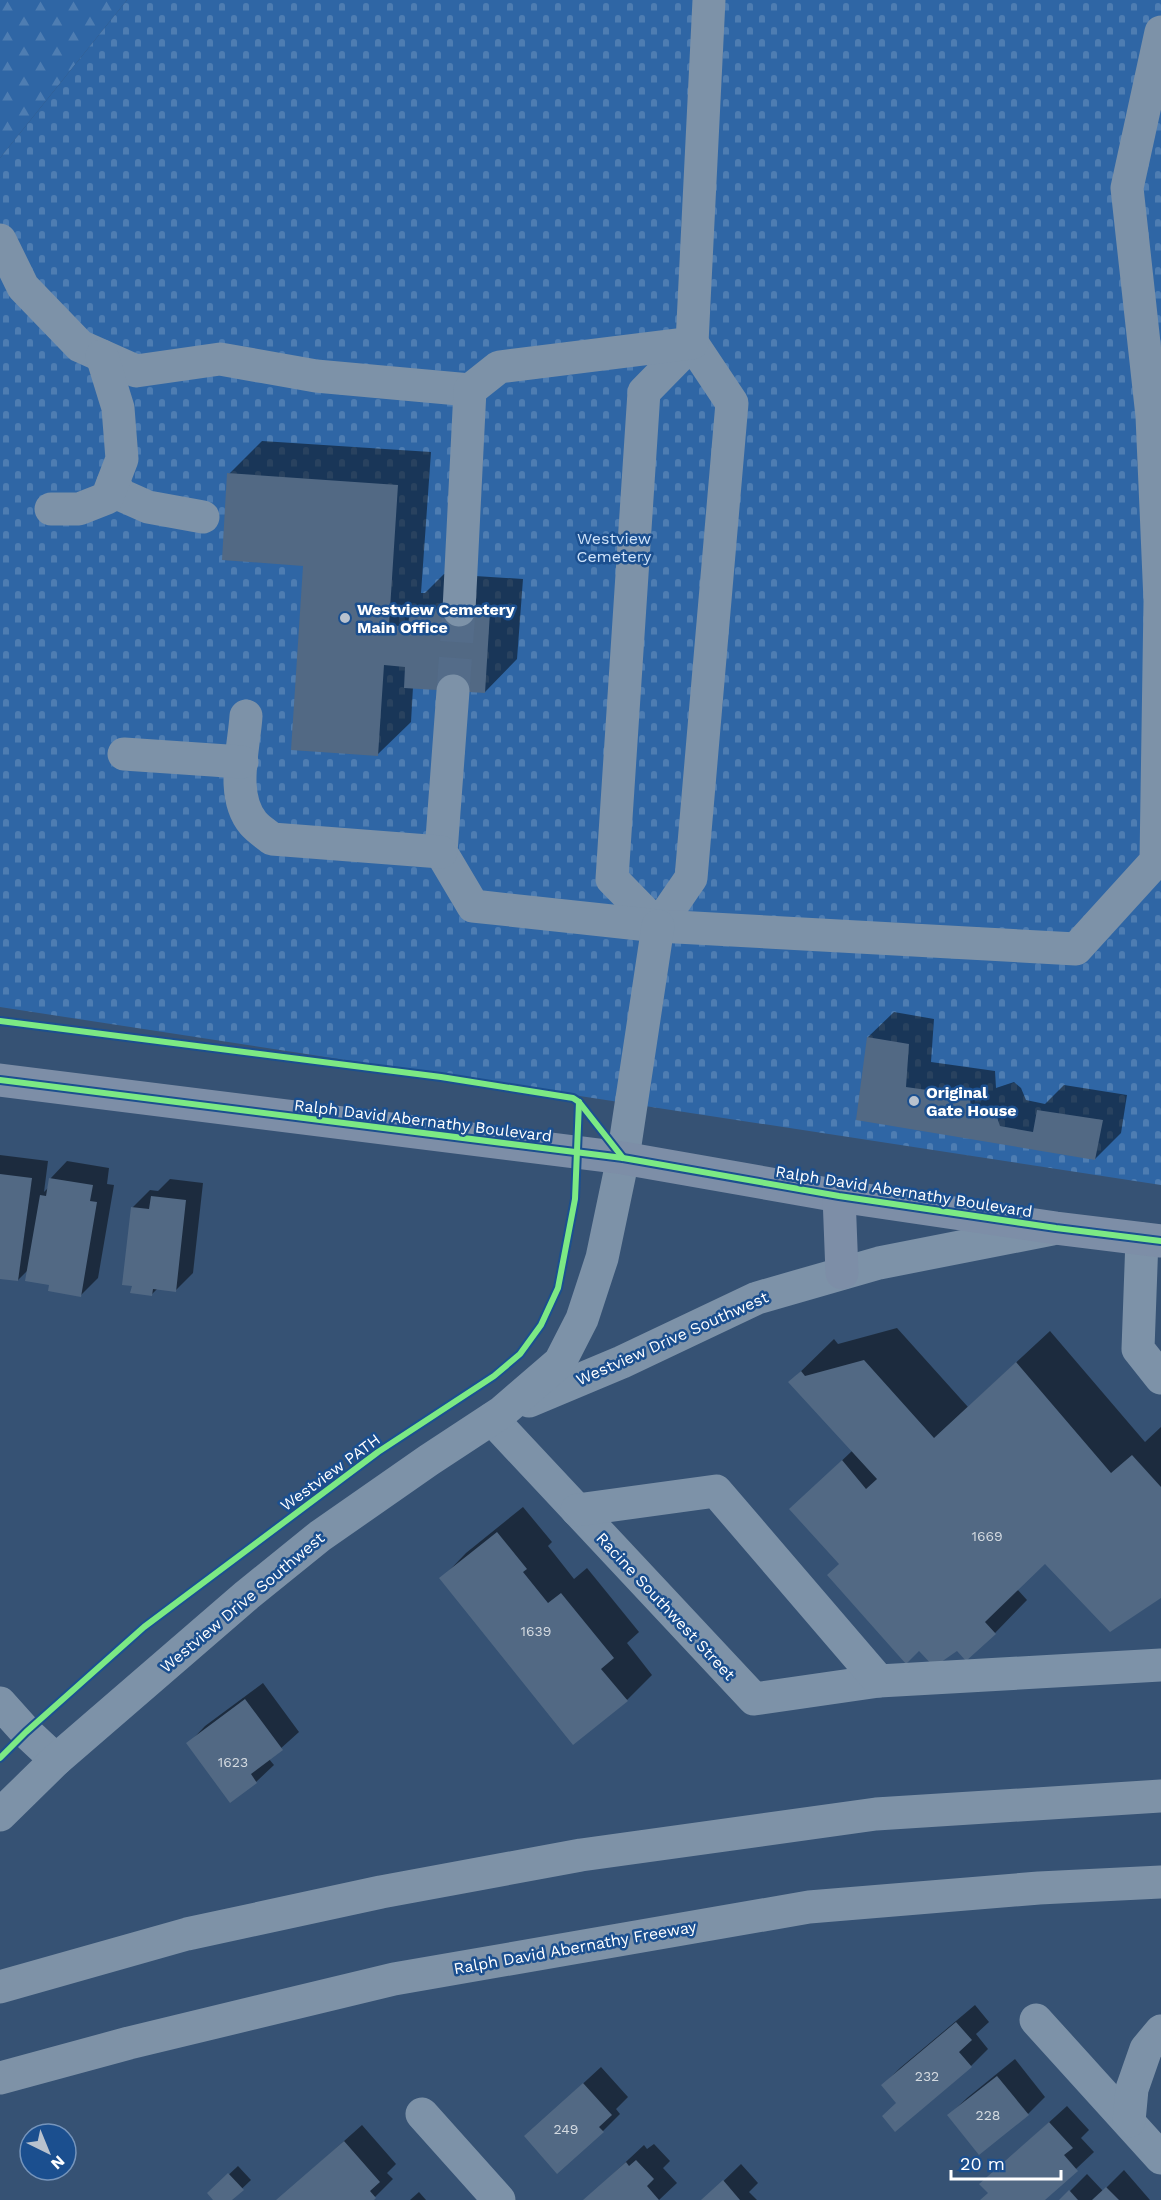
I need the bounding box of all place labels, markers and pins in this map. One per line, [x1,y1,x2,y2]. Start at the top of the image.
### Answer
place label: Westview Cemetery Main Office [357,600,516,637]
marker: Westview Cemetery Main Office [338,611,352,625]
place label: Original Gate House [926,1083,1016,1120]
marker: Original Gate House [907,1094,921,1108]

